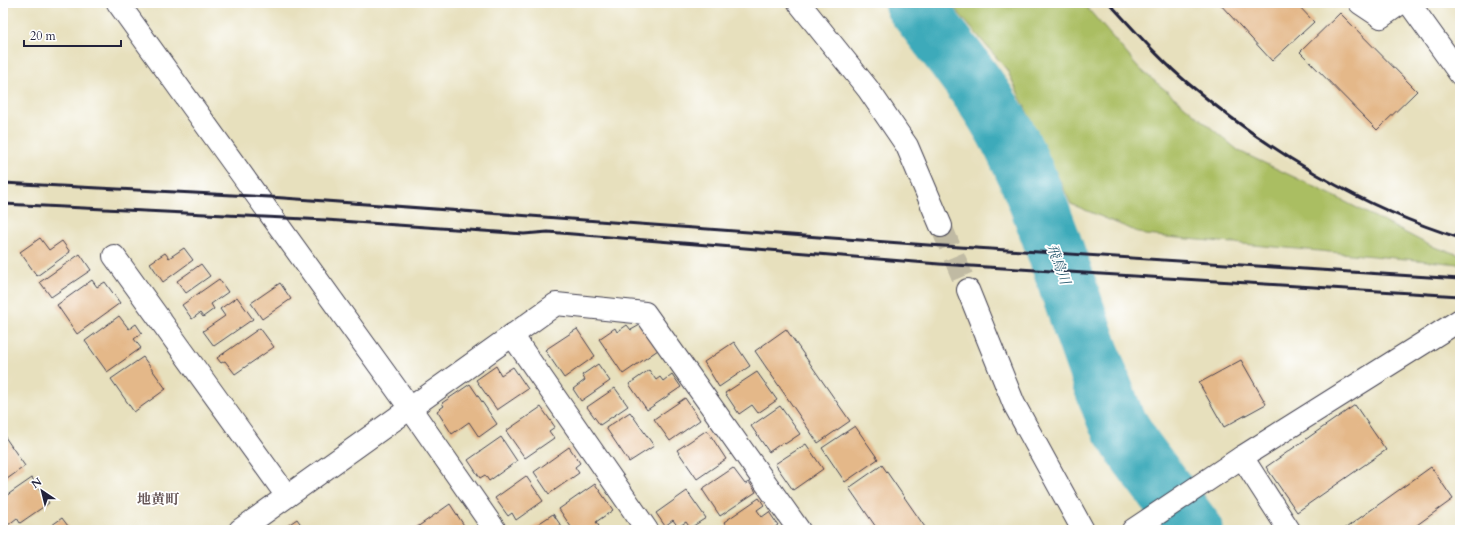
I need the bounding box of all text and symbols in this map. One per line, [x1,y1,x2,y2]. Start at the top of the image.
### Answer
scale bar [24,22,121,48]
text: 20 m [30,28,57,44]
water label: 飛鳥川 [1042,241,1075,289]
north arrow [22,471,62,511]
text: N [28,474,45,492]
district label: 地黄町 [137,490,180,509]

